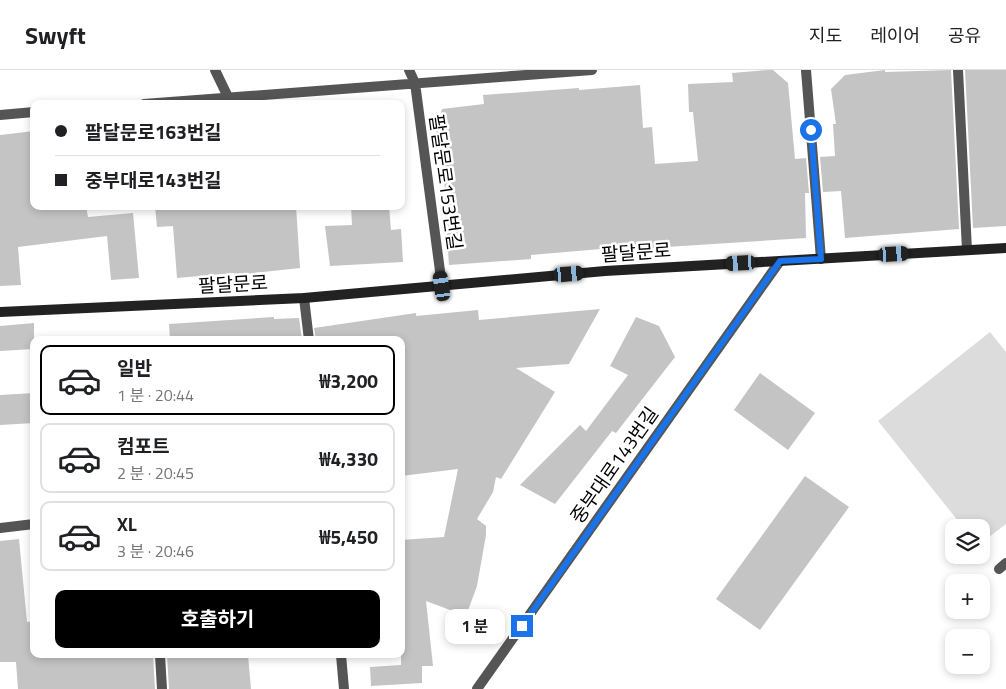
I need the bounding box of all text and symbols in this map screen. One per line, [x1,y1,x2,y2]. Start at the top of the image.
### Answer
text: Swyft [25,17,86,53]
text: 지도 [809,22,842,49]
text: 레이어 [870,22,920,49]
text: 공유 [948,22,981,49]
street label: 팔달문로153번길 [423,112,470,252]
text: 팔달문로163번길 [85,117,222,146]
route start [800,119,822,141]
text: 중부대로143번길 [85,165,222,194]
street label: 팔달문로 [600,235,672,268]
car [878,246,909,262]
car [725,255,756,271]
car [553,265,584,283]
street label: 팔달문로 [197,267,269,300]
car [432,270,451,302]
text: 일반 [117,353,152,382]
icon: car [57,358,102,403]
text: ₩3,200 [319,366,378,395]
text: 1 분 · 20:44 [117,383,194,407]
street label: 중부대로143번길 [562,400,665,529]
text: 컴포트 [117,431,169,460]
icon: car [57,436,102,481]
text: ₩4,330 [319,444,378,473]
text: 2 분 · 20:45 [117,461,194,485]
text: XL [117,509,137,538]
icon: car [57,514,102,559]
map controls [945,519,990,674]
button: layers [945,519,990,564]
text: ₩5,450 [319,522,378,551]
text: 3 분 · 20:46 [117,539,194,563]
button: + [945,574,990,619]
button: 호출하기 [55,590,380,648]
callout: 1 분 [444,608,504,644]
text: 1 분 [461,614,489,638]
route end [511,615,533,637]
button: − [945,629,990,674]

